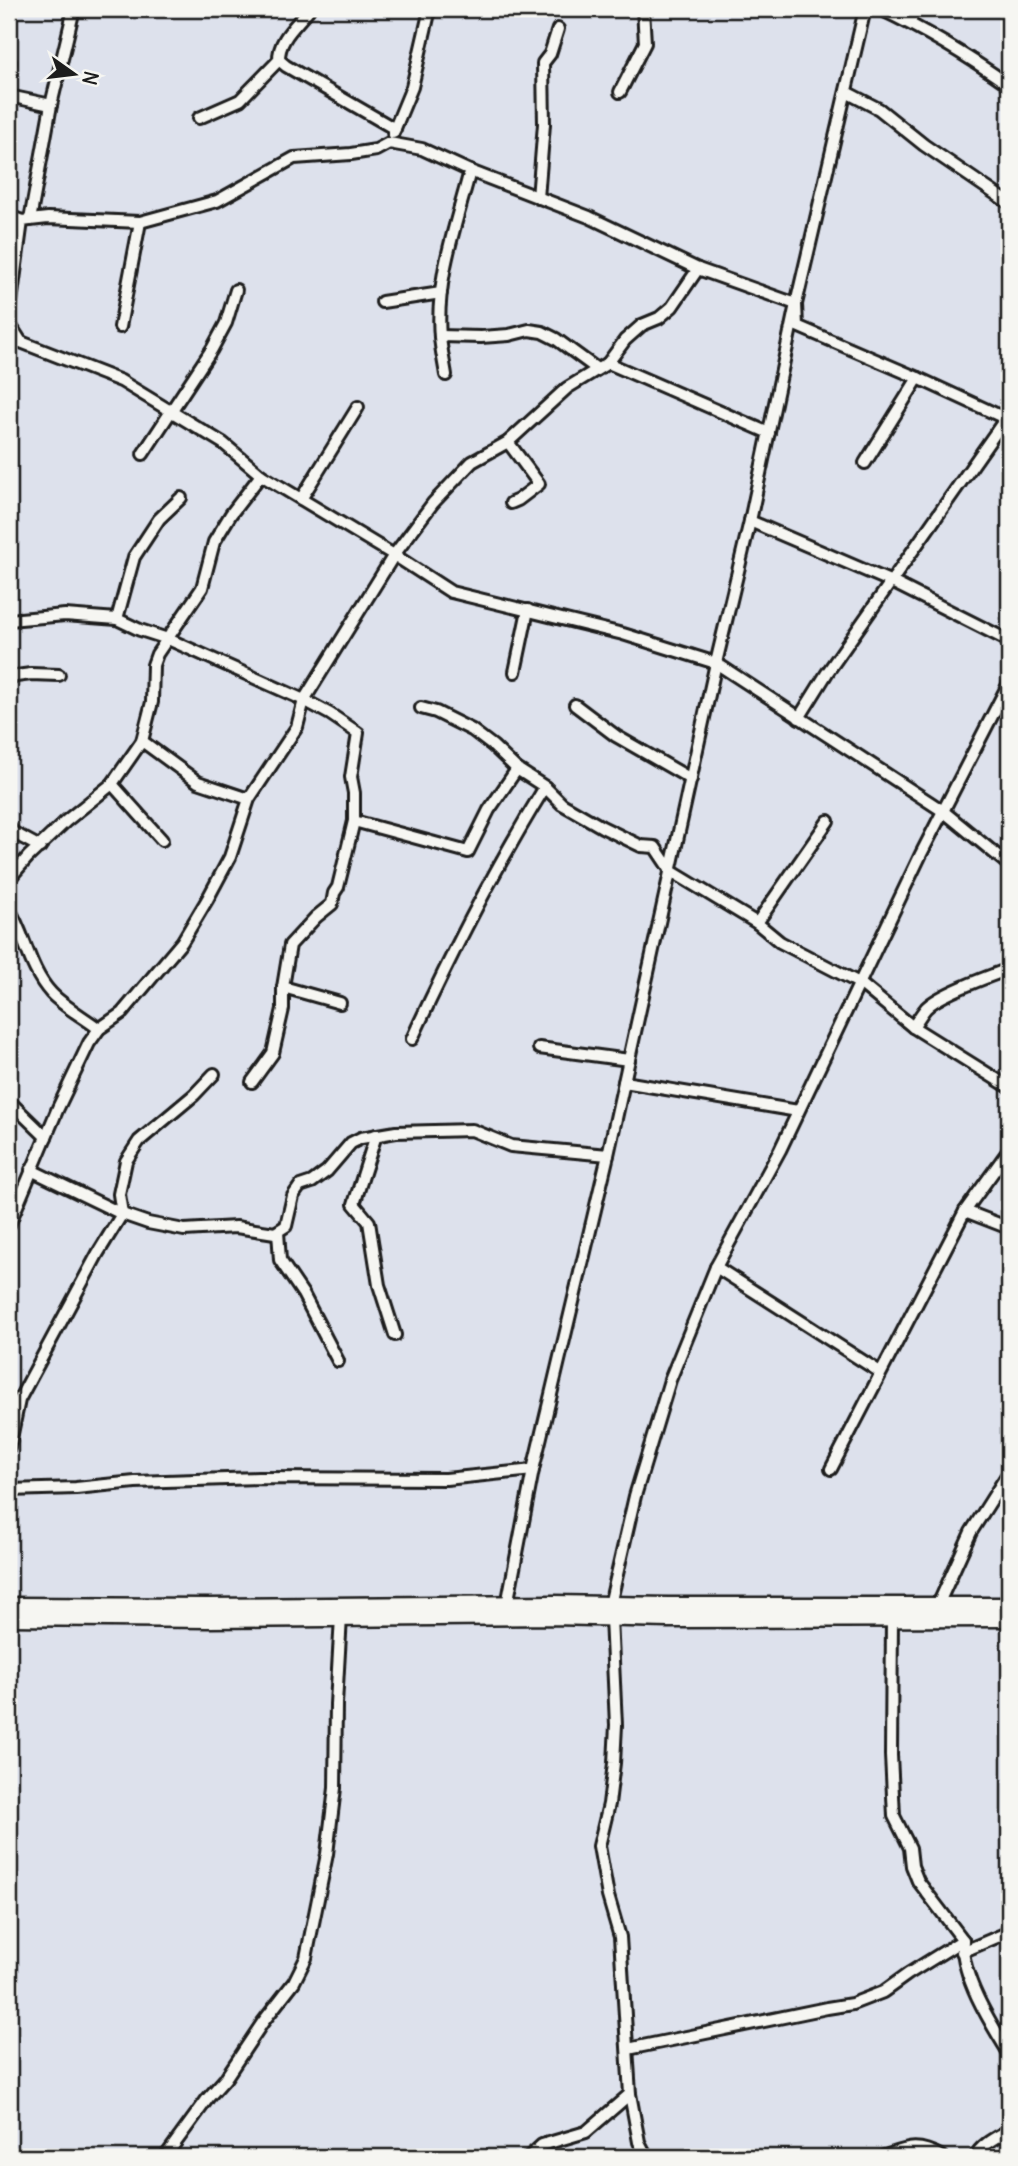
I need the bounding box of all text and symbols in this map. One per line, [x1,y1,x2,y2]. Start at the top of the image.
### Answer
north arrow [38,38,108,108]
text: N [77,69,104,87]

